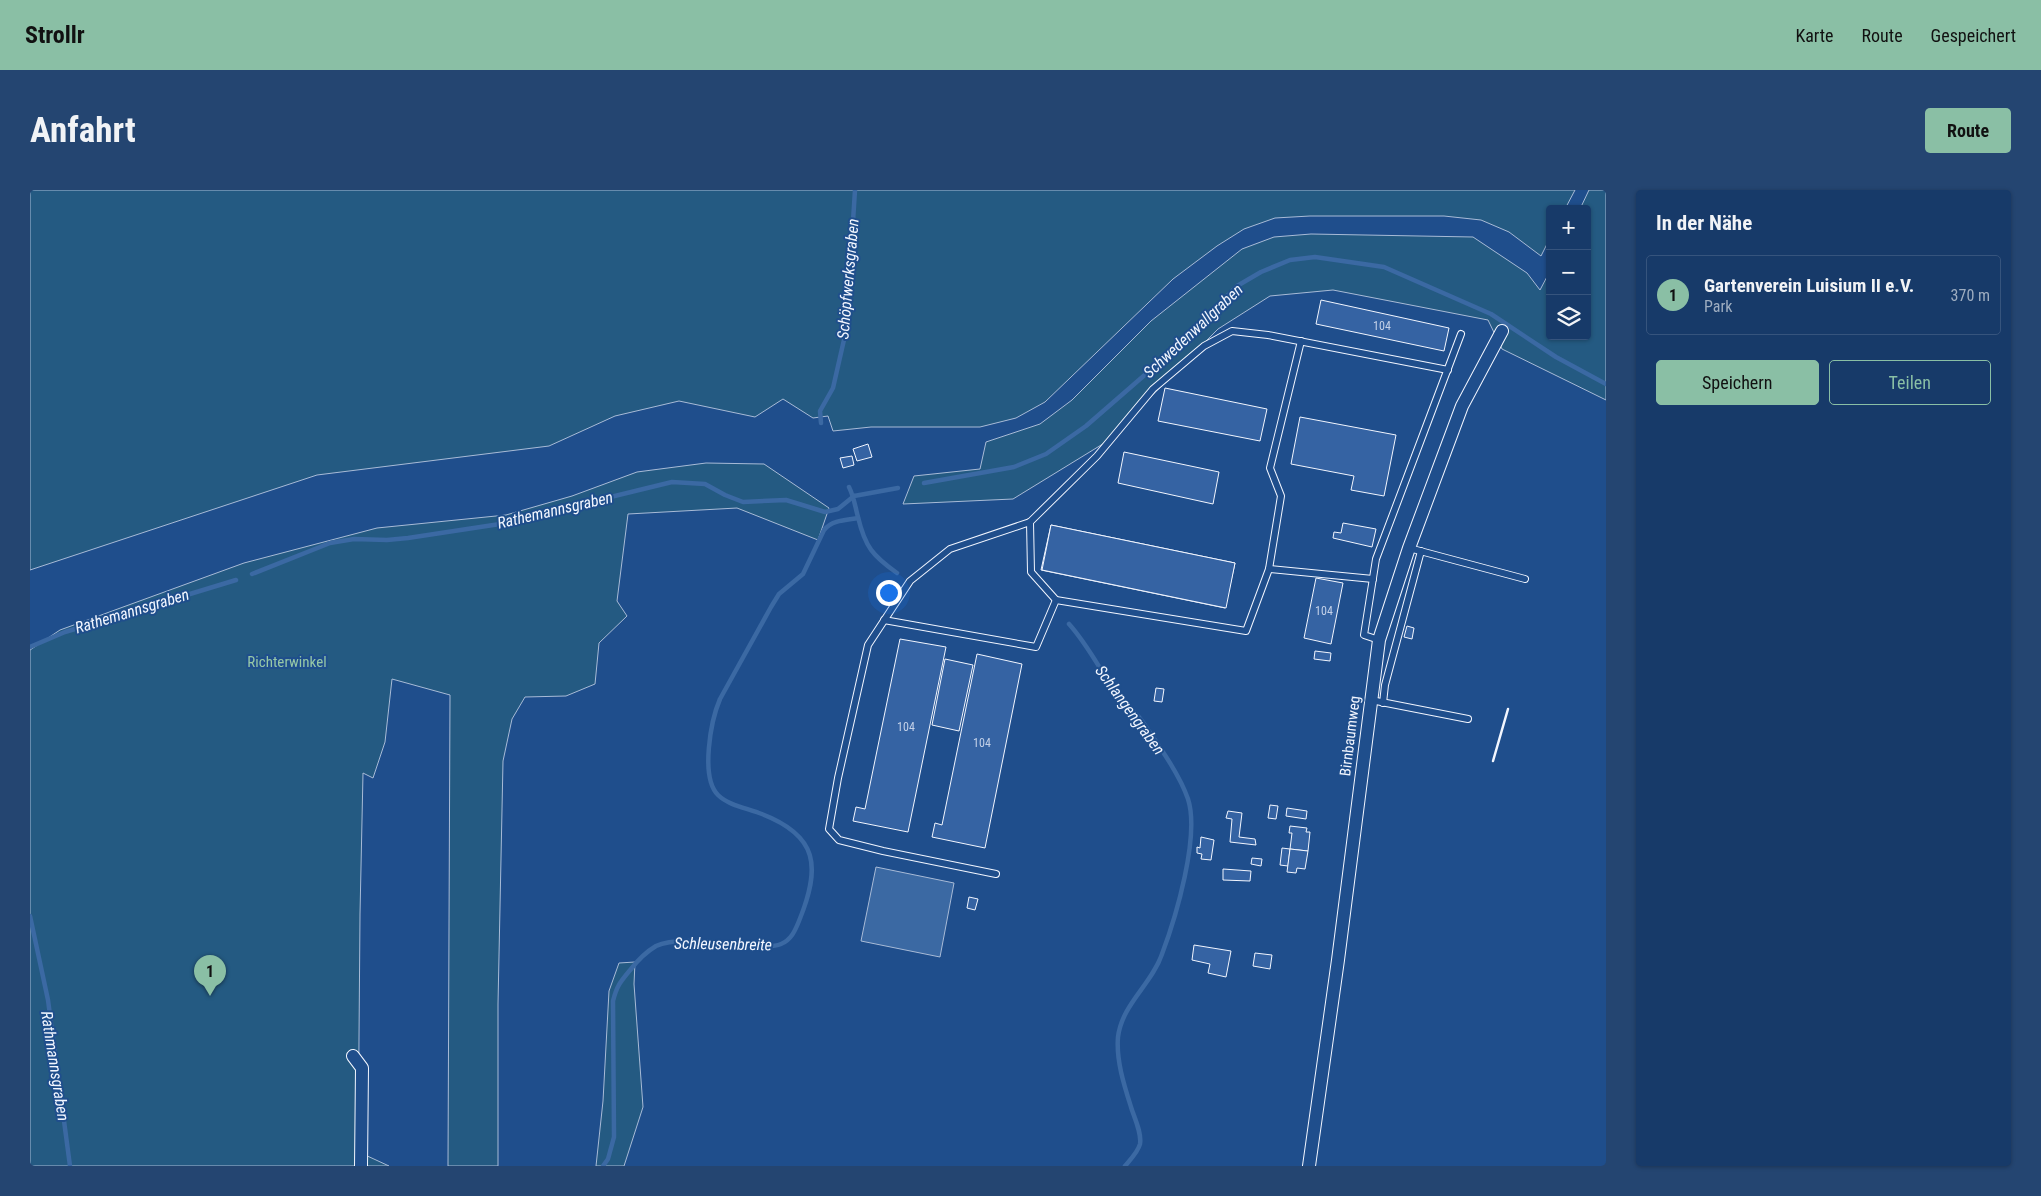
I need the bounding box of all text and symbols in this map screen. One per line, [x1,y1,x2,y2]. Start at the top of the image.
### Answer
text: Strollr [25,21,85,49]
text: Karte [1795,25,1834,46]
text: Route [1862,25,1903,46]
text: Gespeichert [1931,25,2016,46]
button: Route [1925,108,2011,153]
text: Anfahrt [30,110,136,151]
map controls [1546,205,1591,340]
button: + [1546,205,1591,250]
text: In der Nähe [1656,211,1752,235]
water label: Schöpfwerksgraben [833,218,863,340]
button: − [1546,250,1591,295]
text: Gartenverein Luisium II e.V. [1704,274,1914,297]
water label: Schwedenwallgraben [1139,280,1247,382]
text: 1 [1669,286,1677,305]
text: 370 m [1951,286,1990,305]
button: layers [1546,295,1591,340]
text: Park [1704,297,1733,316]
house number: 104 [1373,319,1391,333]
button: Speichern [1656,360,1819,405]
button: Teilen [1829,360,1991,405]
water label: Rathemannsgraben [495,487,615,533]
your location [876,580,902,606]
water label: Rathemannsgraben [73,585,191,637]
house number: 104 [1315,604,1333,618]
park label: Richterwinkel [247,653,327,671]
water label: Schlangengraben [1091,662,1169,758]
street label: Birnbaumweg [1336,695,1364,777]
house number: 104 [897,720,915,734]
house number: 104 [973,736,991,750]
water label: Schleusenbreite [674,934,772,954]
pin: 1 [194,955,226,996]
water label: Rathmannsgraben [37,1010,73,1122]

